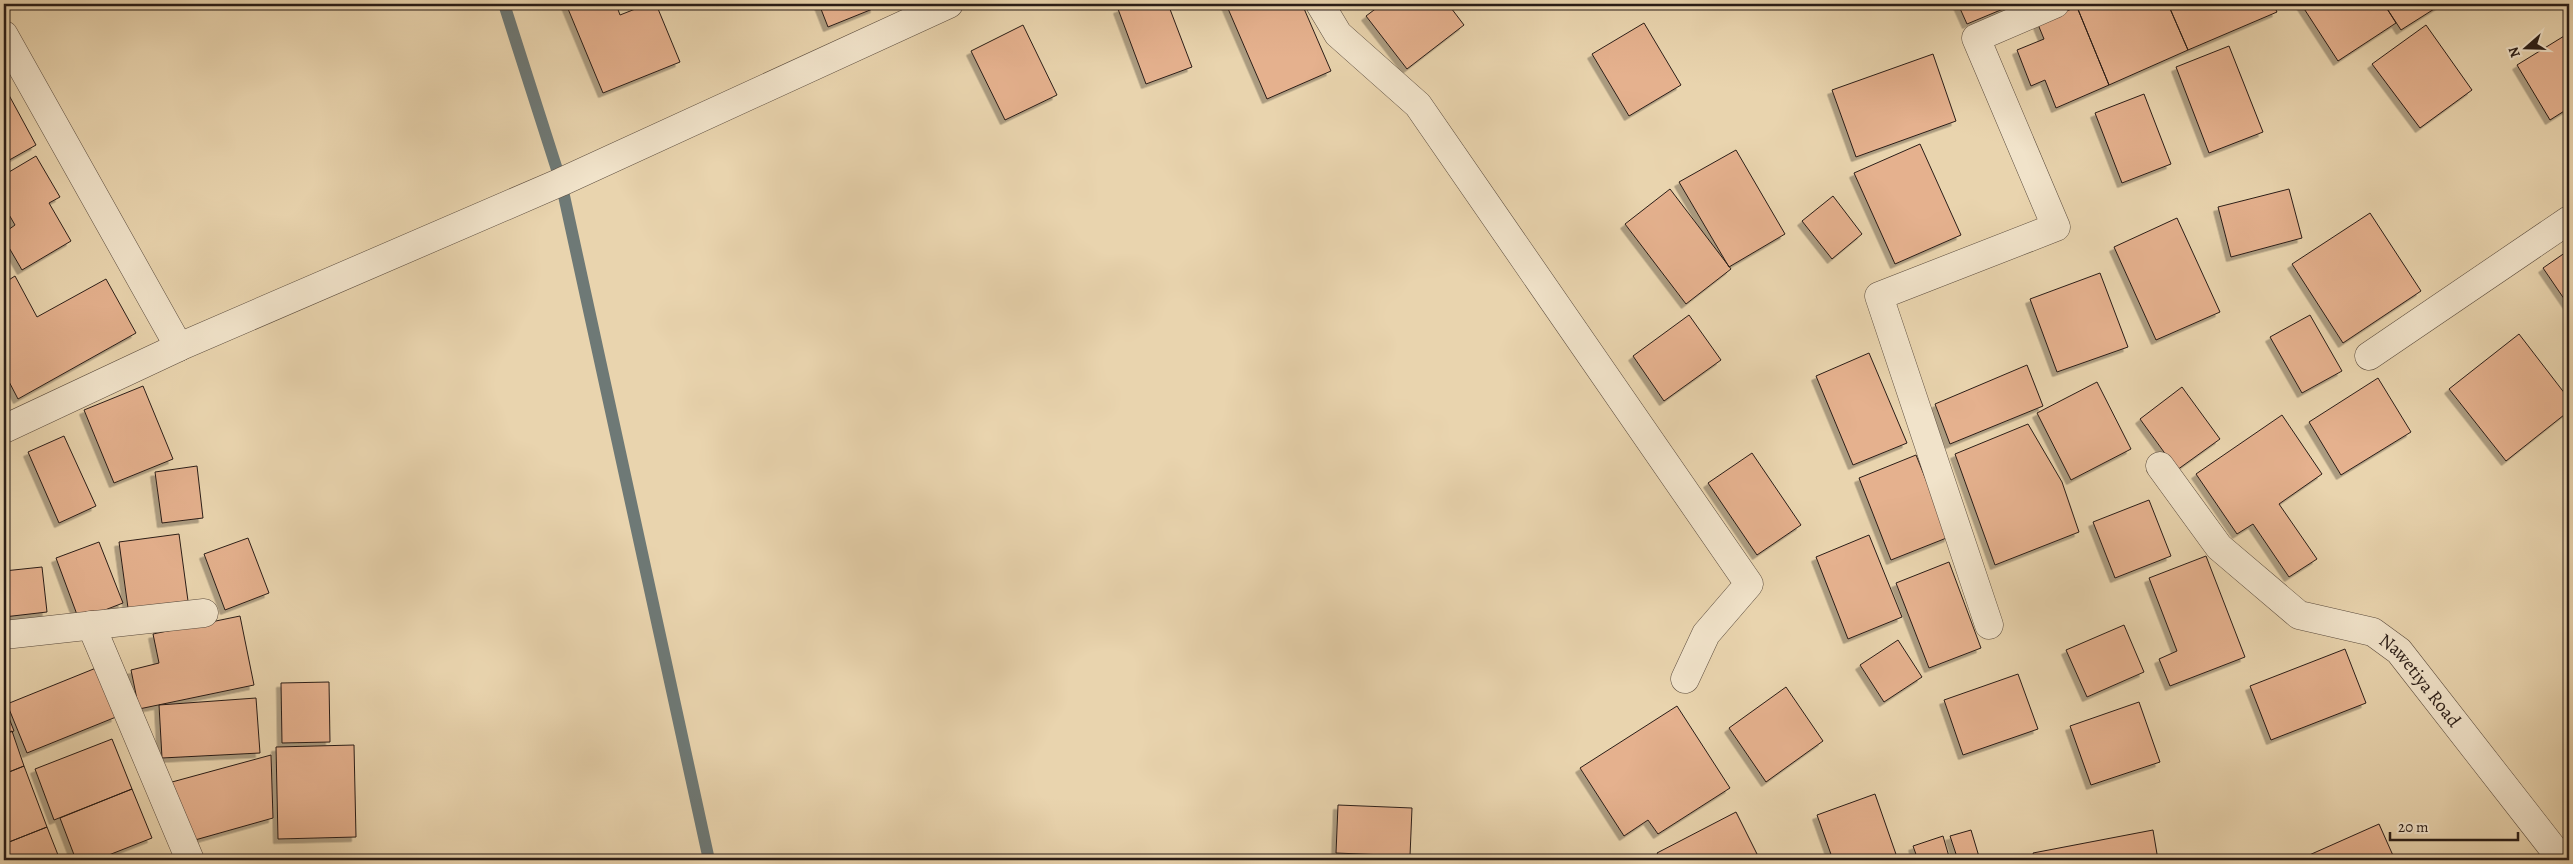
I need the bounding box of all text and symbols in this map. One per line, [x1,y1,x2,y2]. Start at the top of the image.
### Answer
north arrow [2500,22,2550,72]
text: N [2504,44,2525,60]
street label: Nawetiya Road [2374,628,2467,733]
scale bar [2390,809,2518,841]
text: 20 m [2398,817,2429,837]

